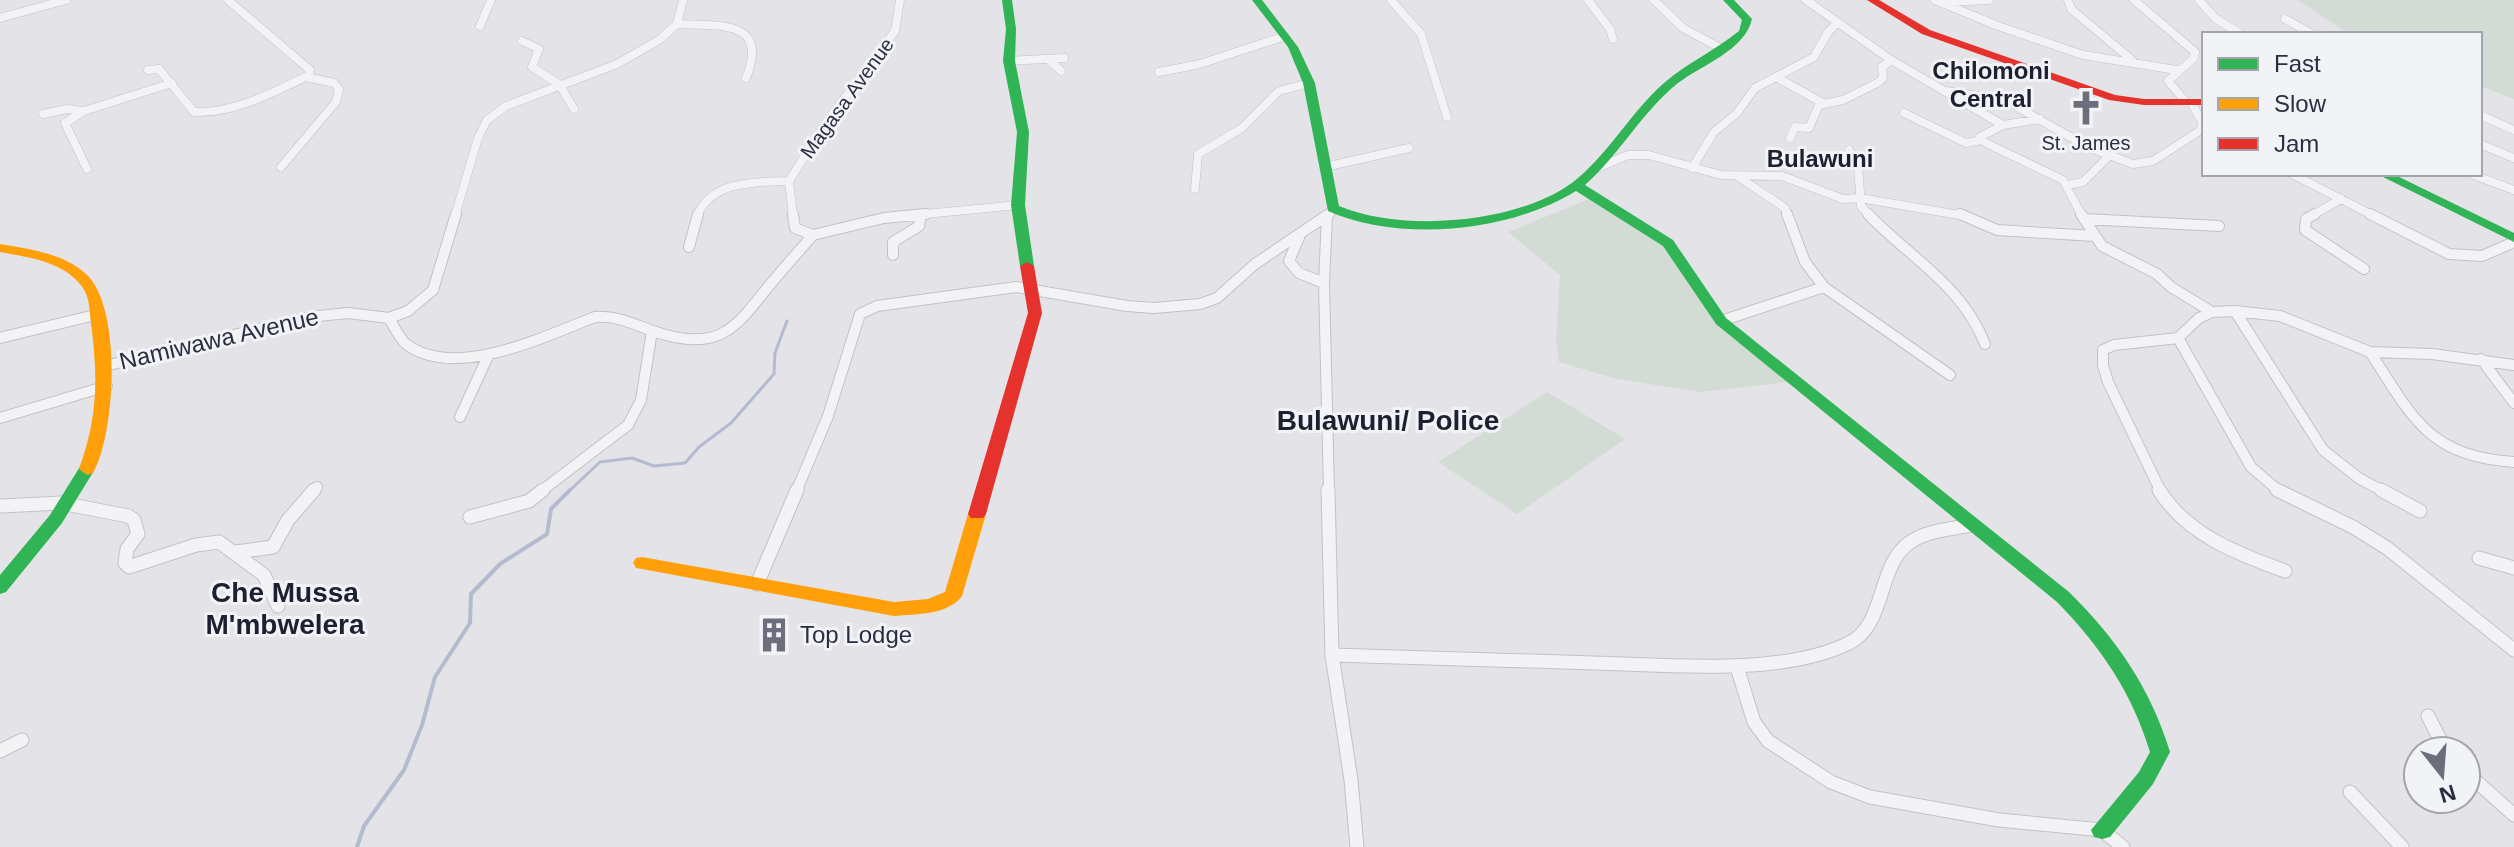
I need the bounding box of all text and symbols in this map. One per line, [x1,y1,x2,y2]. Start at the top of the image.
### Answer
legend [2202,32,2482,176]
street label: Magasa Avenue [796,34,898,162]
text: Fast [2274,50,2321,77]
district label: Chilomoni Central [1932,57,2050,112]
church icon: St. James [2067,89,2105,127]
text: Slow [2274,90,2327,117]
text: Jam [2274,130,2319,157]
place label: St. James [2042,132,2130,154]
district label: Bulawuni [1767,145,1873,172]
street label: Namiwawa Avenue [117,302,321,375]
district label: Bulawuni/ Police [1277,405,1499,436]
district label: Che Mussa M'mbwelera [205,577,365,640]
building icon: Top Lodge [755,616,793,654]
place label: Top Lodge [800,621,912,648]
north arrow [2402,735,2482,815]
text: N [2436,779,2459,808]

